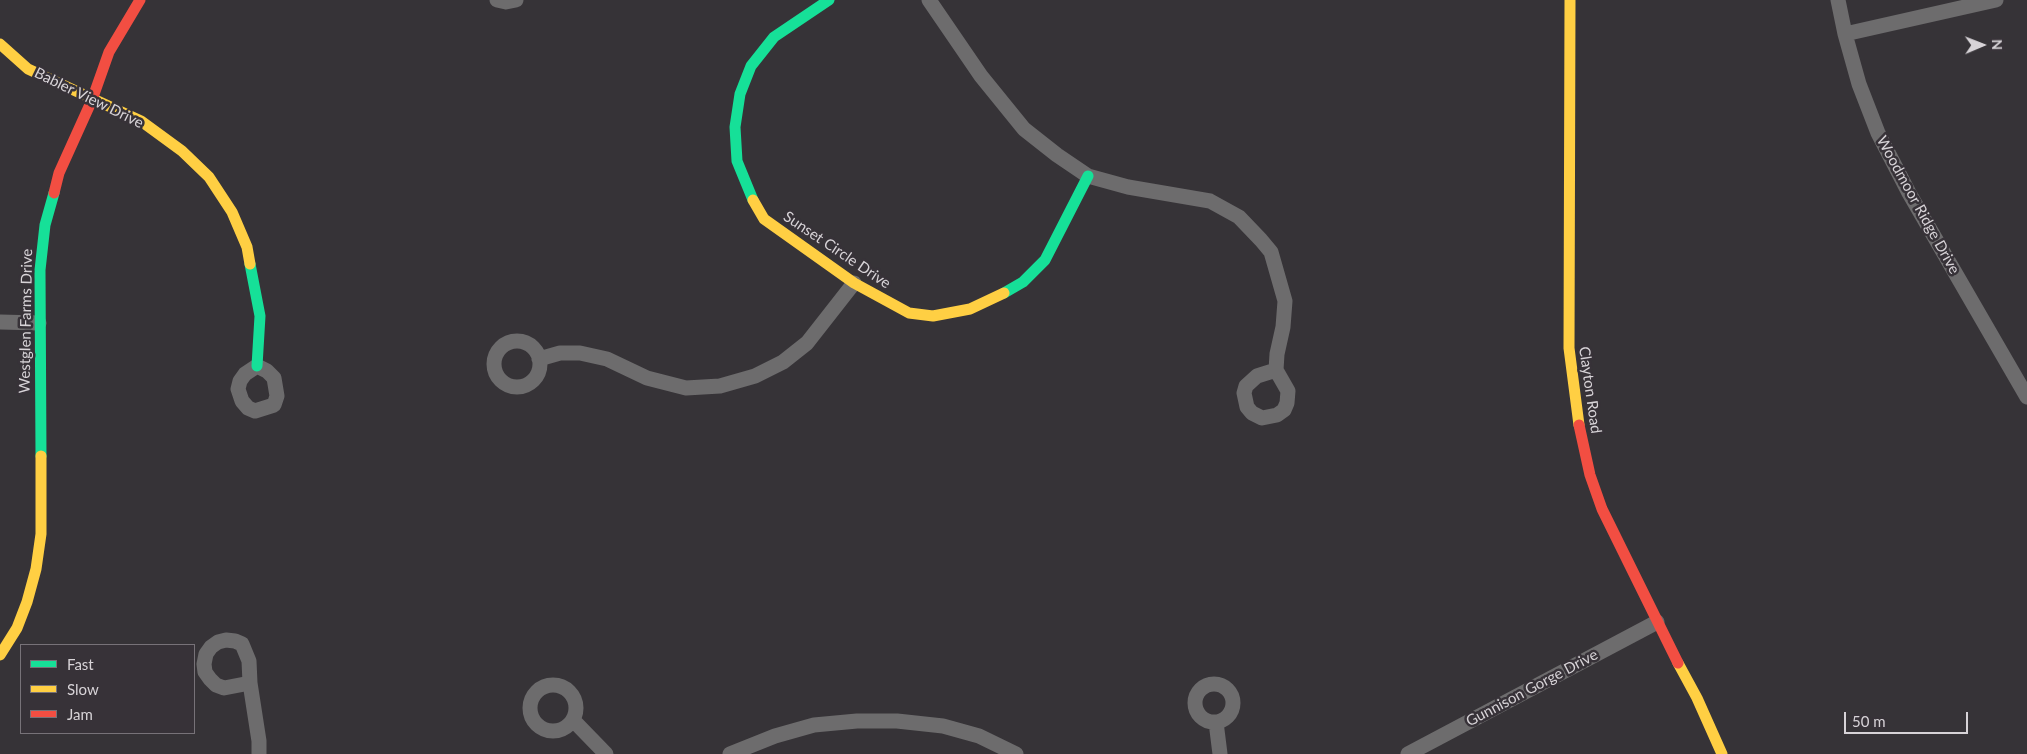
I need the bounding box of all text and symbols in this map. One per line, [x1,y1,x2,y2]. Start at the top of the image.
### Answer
north arrow [1957,20,2007,70]
text: N [1989,39,2006,50]
street label: Babler View Drive [31,64,147,132]
street label: Woodmoor Ridge Drive [1872,133,1964,277]
street label: Sunset Circle Drive [780,208,894,292]
street label: Westglen Farms Drive [16,248,36,394]
street label: Clayton Road [1575,345,1605,435]
legend [20,644,195,734]
street label: Gunnison Gorge Drive [1463,646,1601,730]
text: Fast [67,655,94,673]
text: Slow [67,680,99,698]
scale bar [1847,702,1971,734]
text: Jam [67,705,93,723]
text: 50 m [1852,712,1886,730]

